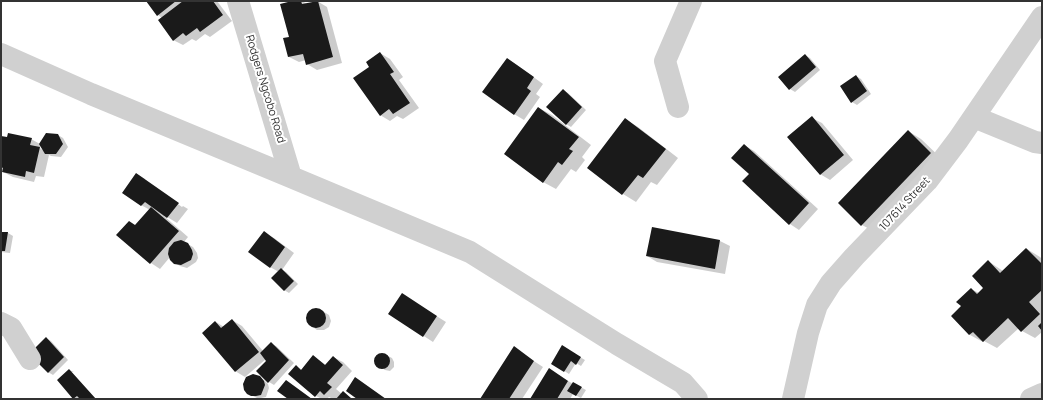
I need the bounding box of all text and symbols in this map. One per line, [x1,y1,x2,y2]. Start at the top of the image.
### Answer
street label: Rodgers Ngcobo Road [242,33,288,145]
street label: 107614 Street [877,174,933,234]

